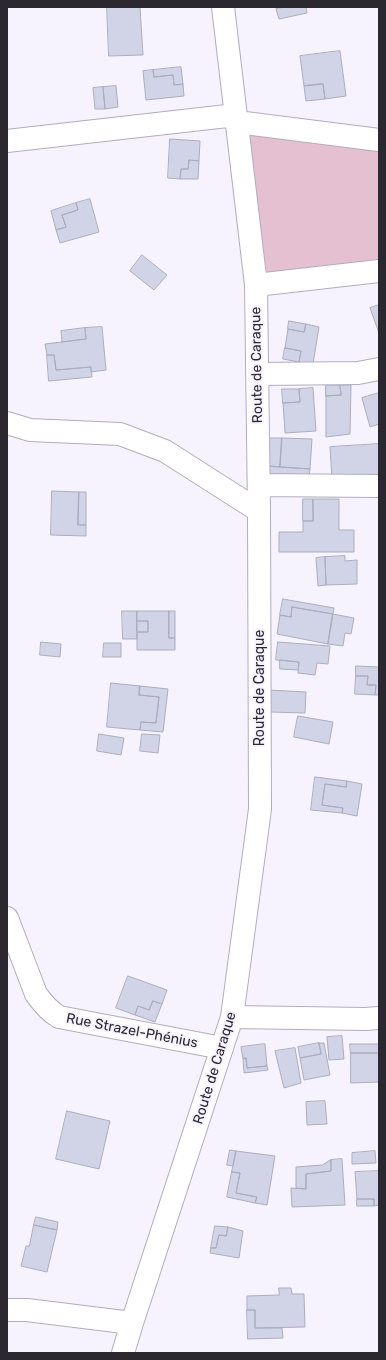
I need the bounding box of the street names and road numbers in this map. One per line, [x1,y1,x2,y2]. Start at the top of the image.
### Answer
street label: Route de Caraque [248,307,266,423]
street label: Route de Caraque [252,630,268,746]
street label: Rue Strazel-Phénius [65,1010,199,1052]
street label: Route de Caraque [190,1010,240,1126]

